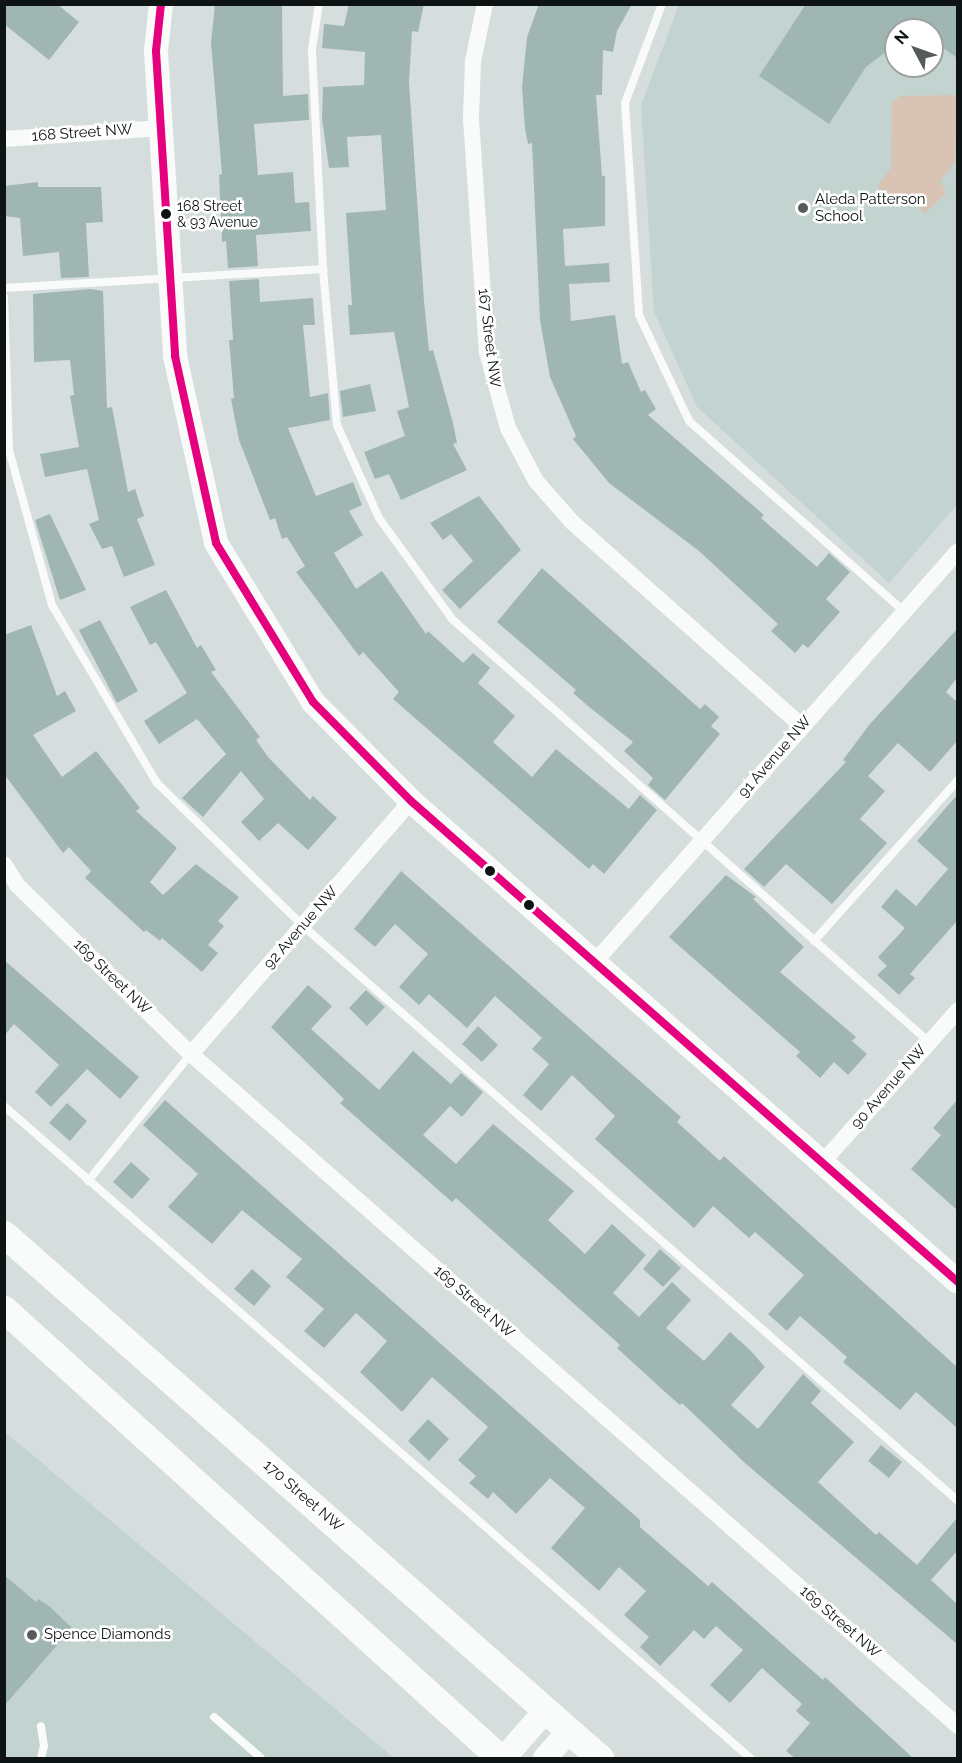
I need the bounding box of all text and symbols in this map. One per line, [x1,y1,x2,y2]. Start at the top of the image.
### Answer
north arrow [884,18,944,78]
text: N [890,26,913,48]
street label: 168 Street NW [31,121,133,145]
place label: Aleda Patterson School [815,190,926,225]
place label: 168 Street & 93 Avenue [177,198,258,231]
marker: Aleda Patterson School [796,201,810,215]
marker: 168 Street & 93 Avenue [160,208,172,220]
street label: 167 Street NW [474,287,504,389]
street label: 91 Avenue NW [734,712,816,802]
unlabelled marker [484,865,496,877]
street label: 92 Avenue NW [260,883,342,973]
unlabelled marker [523,899,535,911]
street label: 169 Street NW [70,936,154,1018]
street label: 90 Avenue NW [848,1041,930,1133]
street label: 169 Street NW [430,1262,518,1342]
street label: 170 Street NW [259,1456,347,1536]
street label: 169 Street NW [796,1582,884,1662]
place label: Spence Diamonds [44,1626,171,1644]
marker: Spence Diamonds [25,1628,39,1642]

